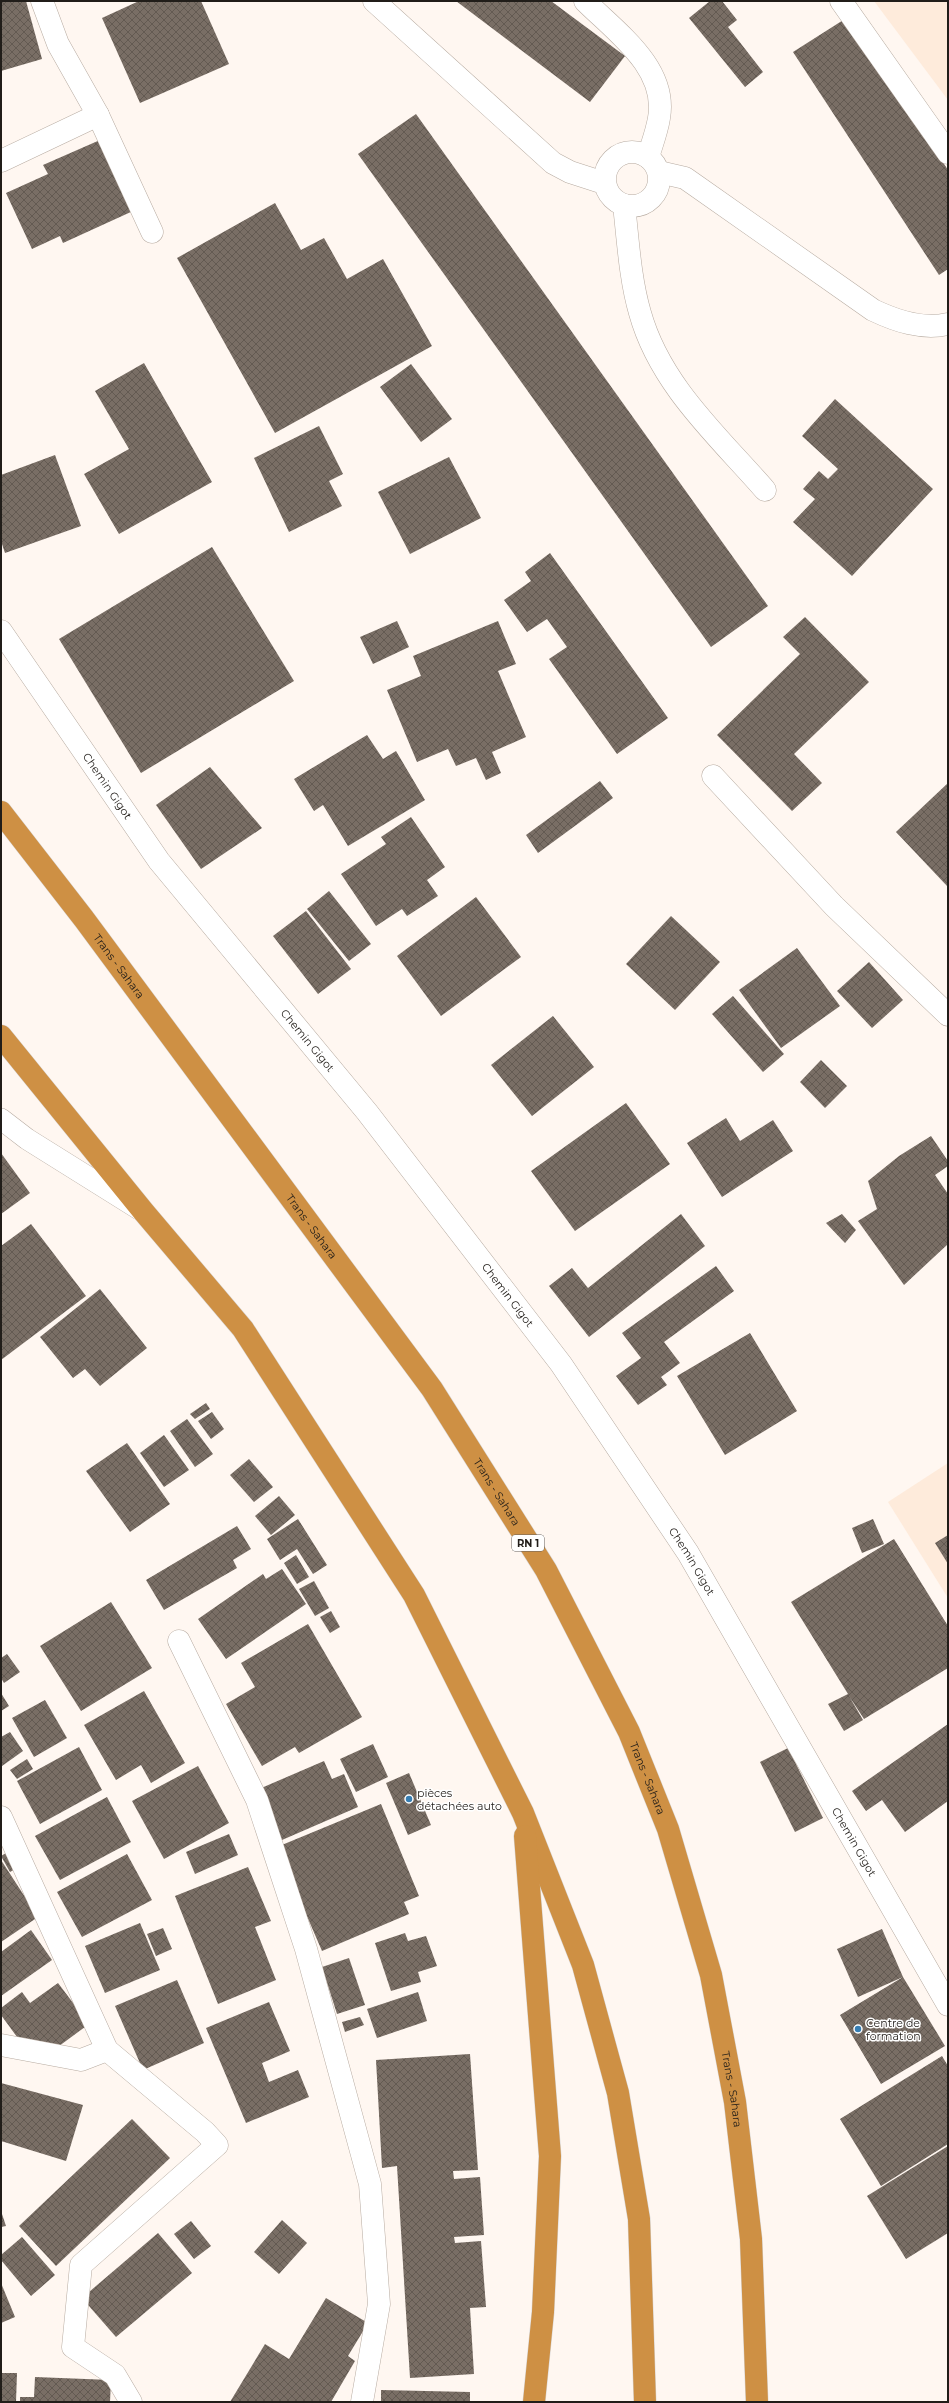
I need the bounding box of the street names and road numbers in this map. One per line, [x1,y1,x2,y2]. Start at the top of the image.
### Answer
street label: Chemin Gigot [80,750,135,822]
street label: Trans - Sahara [90,931,147,1001]
street label: Chemin Gigot [278,1006,338,1075]
street label: Trans - Sahara [283,1191,340,1262]
street label: Chemin Gigot [479,1260,537,1330]
street label: Trans - Sahara [470,1456,523,1528]
street label: Chemin Gigot [666,1525,718,1598]
road number: RN 1 [512,1535,544,1551]
street label: Trans - Sahara [627,1740,668,1817]
street label: Chemin Gigot [829,1805,880,1879]
street label: Trans - Sahara [719,2050,745,2128]

